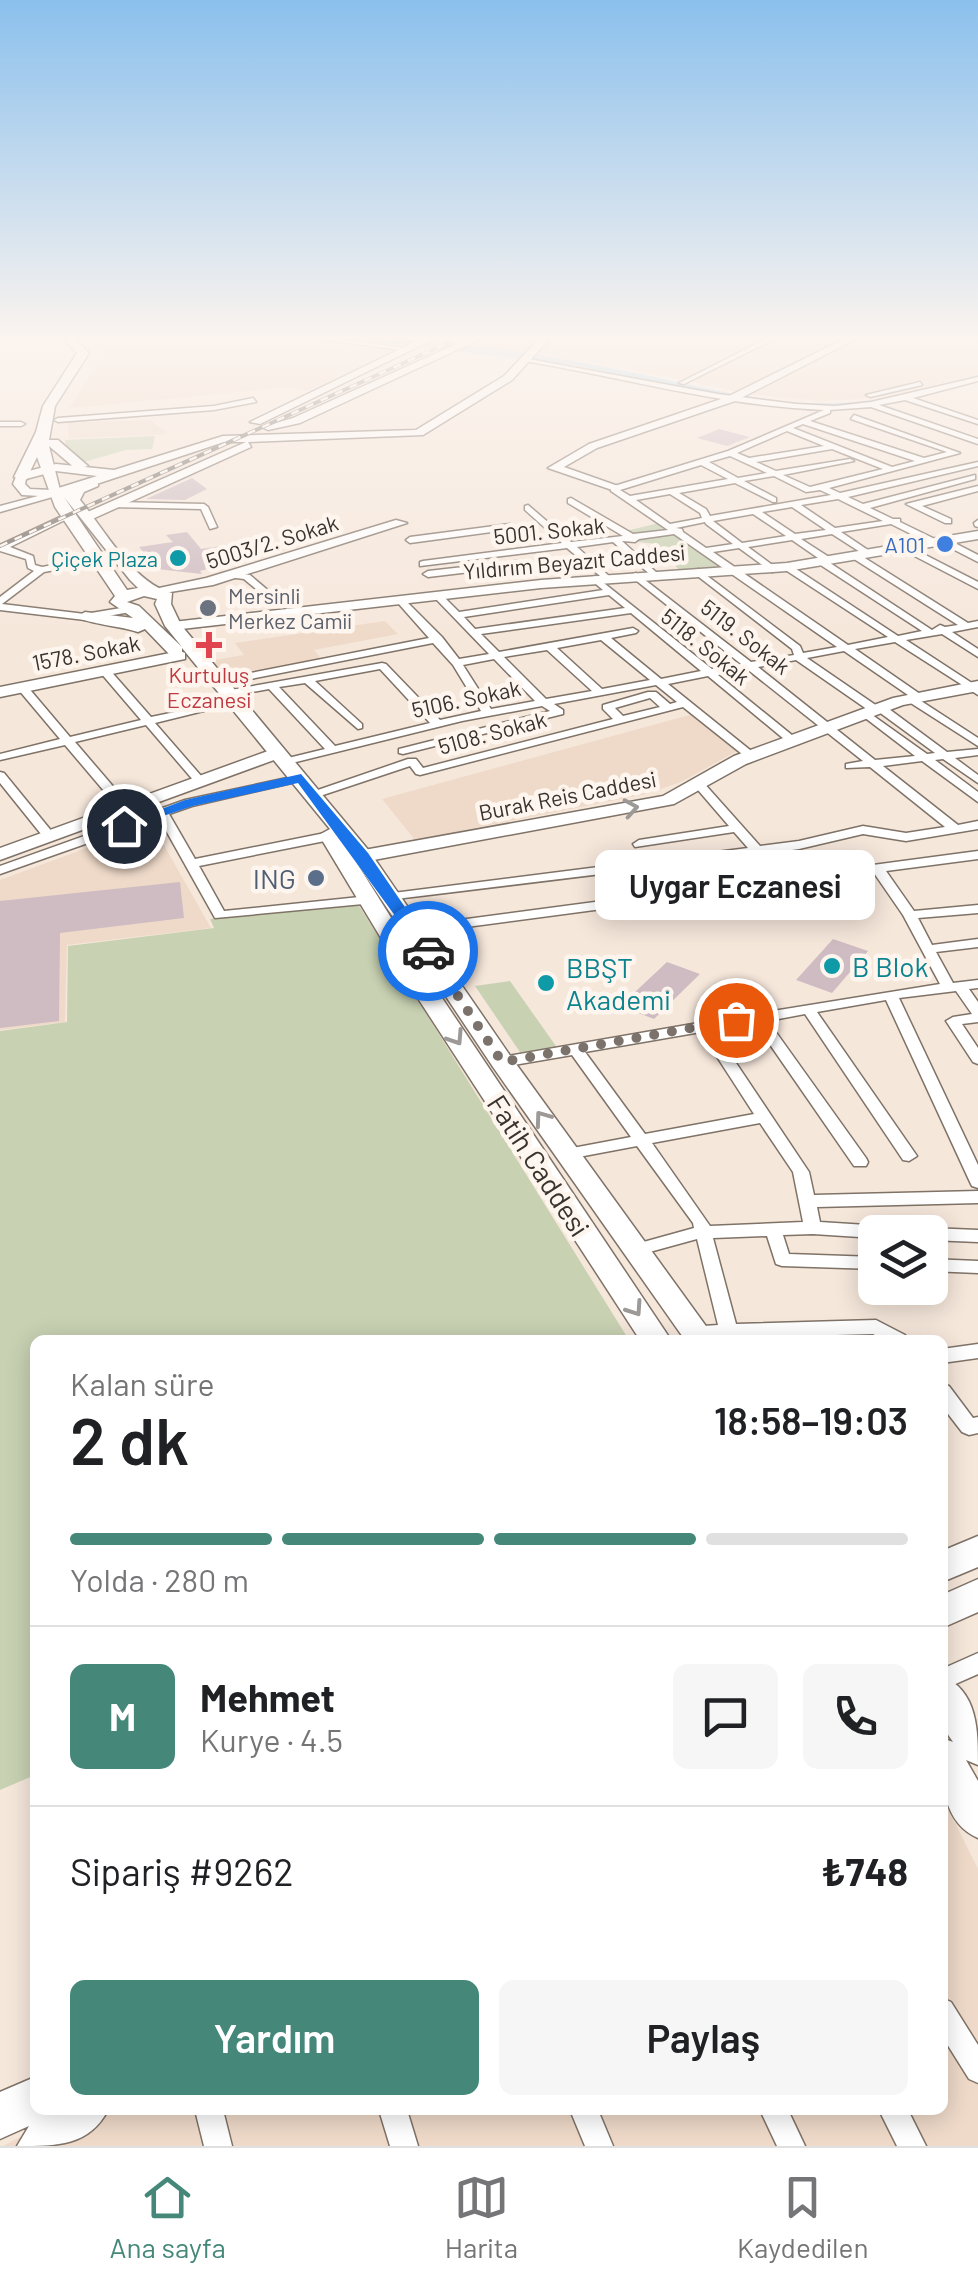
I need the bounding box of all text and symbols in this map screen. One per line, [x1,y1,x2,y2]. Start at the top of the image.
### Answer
street label: 5003/2. Sokak [203,509,341,573]
street label: 5001. Sokak [492,511,606,549]
place label: A101 [884,531,925,557]
marker: A101 [934,533,956,555]
street label: Yıldırım Beyazıt Caddesi [462,538,686,584]
place label: Çiçek Plaza [51,545,158,571]
marker: Çiçek Plaza [167,547,189,569]
place label: Mersinli Merkez Camii [228,582,352,633]
street label: 5119. Sokak [696,593,796,679]
marker: Mersinli Merkez Camii [197,597,219,619]
street label: 5118. Sokak [657,603,755,689]
street label: 1578. Sokak [30,629,142,675]
marker: Kurtuluş Eczanesi [198,634,220,656]
place label: Kurtuluş Eczanesi [167,661,251,712]
street label: 5106. Sokak [409,674,523,722]
street label: 5108. Sokak [435,705,549,759]
street label: Burak Reis Caddesi [476,765,658,825]
pin [82,784,167,869]
one-way arrow [622,798,639,819]
icon: home [97,799,152,854]
callout: Uygar Eczanesi [596,850,876,920]
place label: ING [253,861,296,895]
text: Uygar Eczanesi [629,866,841,904]
marker: ING [305,867,327,889]
courier [378,901,478,1001]
icon: car [401,924,456,979]
place label: B Blok [852,949,928,983]
place label: BBŞT Akademi [566,950,670,1016]
marker: B Blok [821,955,843,977]
marker: BBŞT Akademi [535,972,557,994]
pin [694,978,779,1063]
icon: bag [709,993,764,1048]
one-way arrow [443,1027,462,1045]
street label: Fatih Caddesi [481,1088,597,1242]
one-way arrow [537,1111,554,1129]
map controls [858,1215,948,1305]
button: layers [858,1215,948,1305]
one-way arrow [623,1297,641,1316]
text: Kalan süre [70,1364,214,1402]
text: 18:58–19:03 [714,1397,908,1443]
text: 2 dk [70,1400,189,1478]
text: Yolda · 280 m [70,1560,249,1598]
button: chat [673,1664,778,1769]
button: phone [803,1664,908,1769]
text: Mehmet [200,1674,335,1720]
text: M [109,1693,136,1739]
text: Kurye · 4.5 [200,1720,343,1758]
text: Sipariş #9262 [70,1848,294,1894]
text: ₺748 [821,1848,908,1894]
button: Yardım [70,1980,479,2095]
button: Paylaş [499,1980,908,2095]
tab: Ana sayfa [109,2170,226,2264]
tab: Harita [445,2170,518,2264]
tab: Kaydedilen [737,2170,869,2264]

